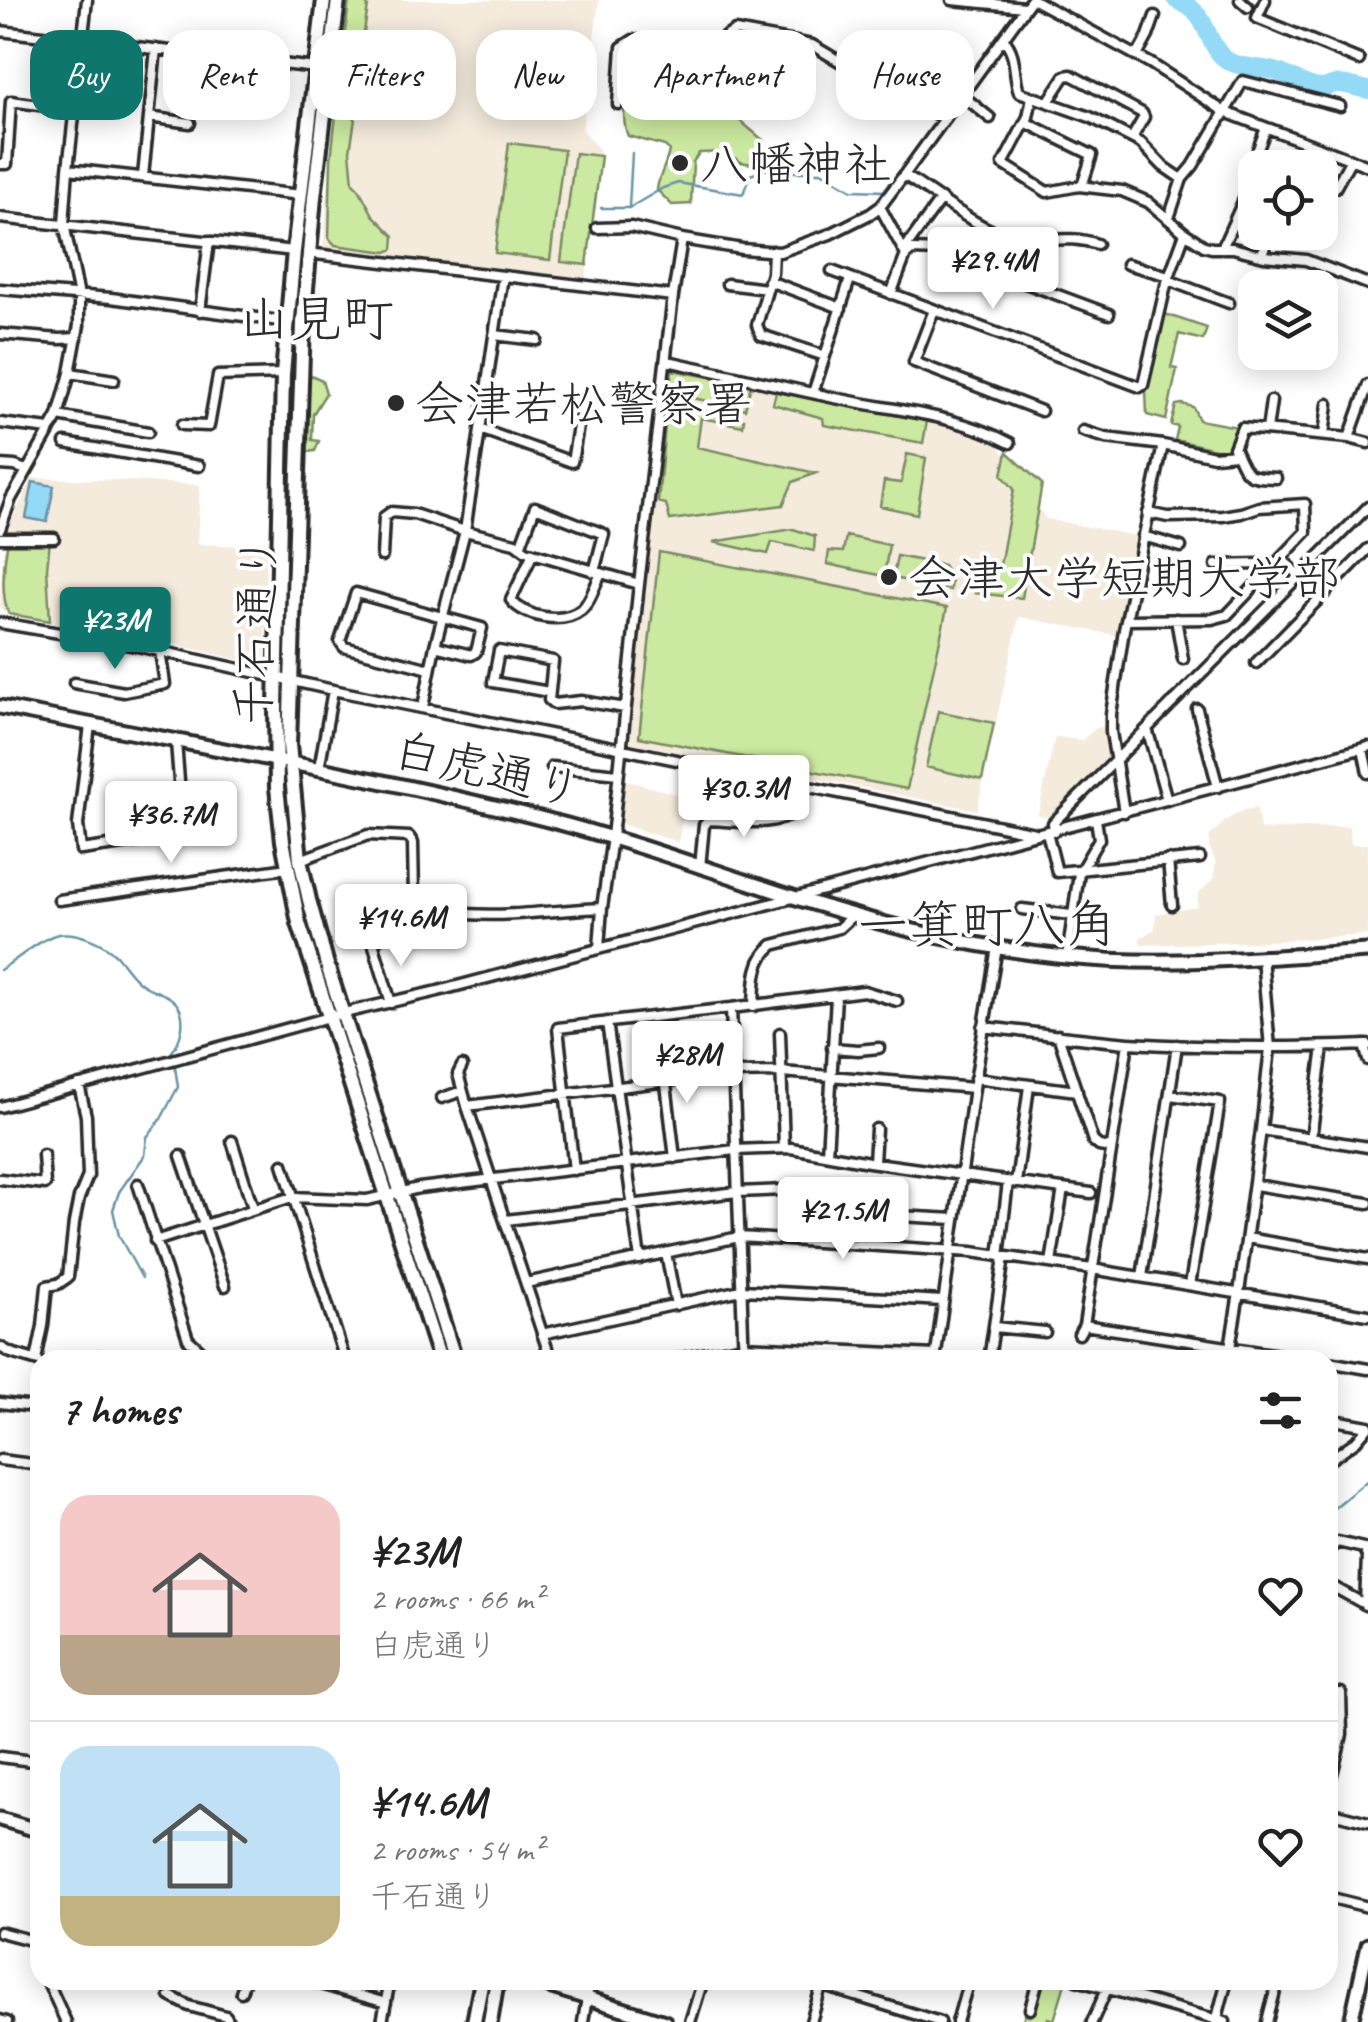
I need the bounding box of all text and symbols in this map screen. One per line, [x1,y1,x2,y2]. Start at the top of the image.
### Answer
chip: Buy [30,30,143,120]
chip: Rent [163,30,290,120]
chip: Filters [310,30,456,120]
chip: New [476,30,597,120]
chip: Apartment [617,30,816,120]
chip: House [836,30,974,120]
place label: 八幡神社 [700,134,892,194]
map controls [1238,150,1338,370]
button: locate [1238,150,1338,250]
marker: 八幡神社 [669,152,691,174]
pin: ¥29.4M [912,227,1074,312]
text: ¥29.4M [950,239,1036,280]
button: layers [1238,270,1338,370]
district label: 山見町 [238,286,394,352]
place label: 会津若松警察署 [416,374,752,434]
marker: 会津若松警察署 [385,392,407,414]
street label: 千石通り [223,533,289,727]
place label: 会津大学短期大学部 [909,548,1341,608]
marker: 会津大学短期大学部 [878,566,900,588]
pin: ¥23M [56,587,174,672]
text: ¥23M [82,599,148,640]
street label: 白虎通り [387,719,588,821]
pin: ¥30.3M [663,755,825,840]
text: ¥30.3M [700,767,788,808]
pin: ¥36.7M [90,781,252,866]
text: ¥36.7M [127,793,215,834]
pin: ¥14.6M [320,884,482,969]
district label: 一箕町八角 [857,892,1117,958]
text: ¥14.6M [357,896,445,937]
pin: ¥28M [628,1021,746,1106]
text: ¥28M [654,1033,720,1074]
pin: ¥21.5M [762,1177,924,1262]
text: ¥21.5M [800,1189,886,1230]
icon: filters [1253,1383,1308,1438]
text: 7 homes [60,1384,178,1437]
text: ¥23M [370,1525,457,1578]
icon: home [140,1535,260,1655]
icon: heart [1253,1568,1308,1623]
text: 2 rooms · 66 m² [370,1578,543,1619]
text: 白虎通り [370,1625,498,1666]
text: ¥14.6M [370,1776,485,1829]
icon: home [140,1786,260,1906]
icon: heart [1253,1819,1308,1874]
text: 2 rooms · 54 m² [370,1829,543,1870]
text: 千石通り [370,1876,498,1917]

